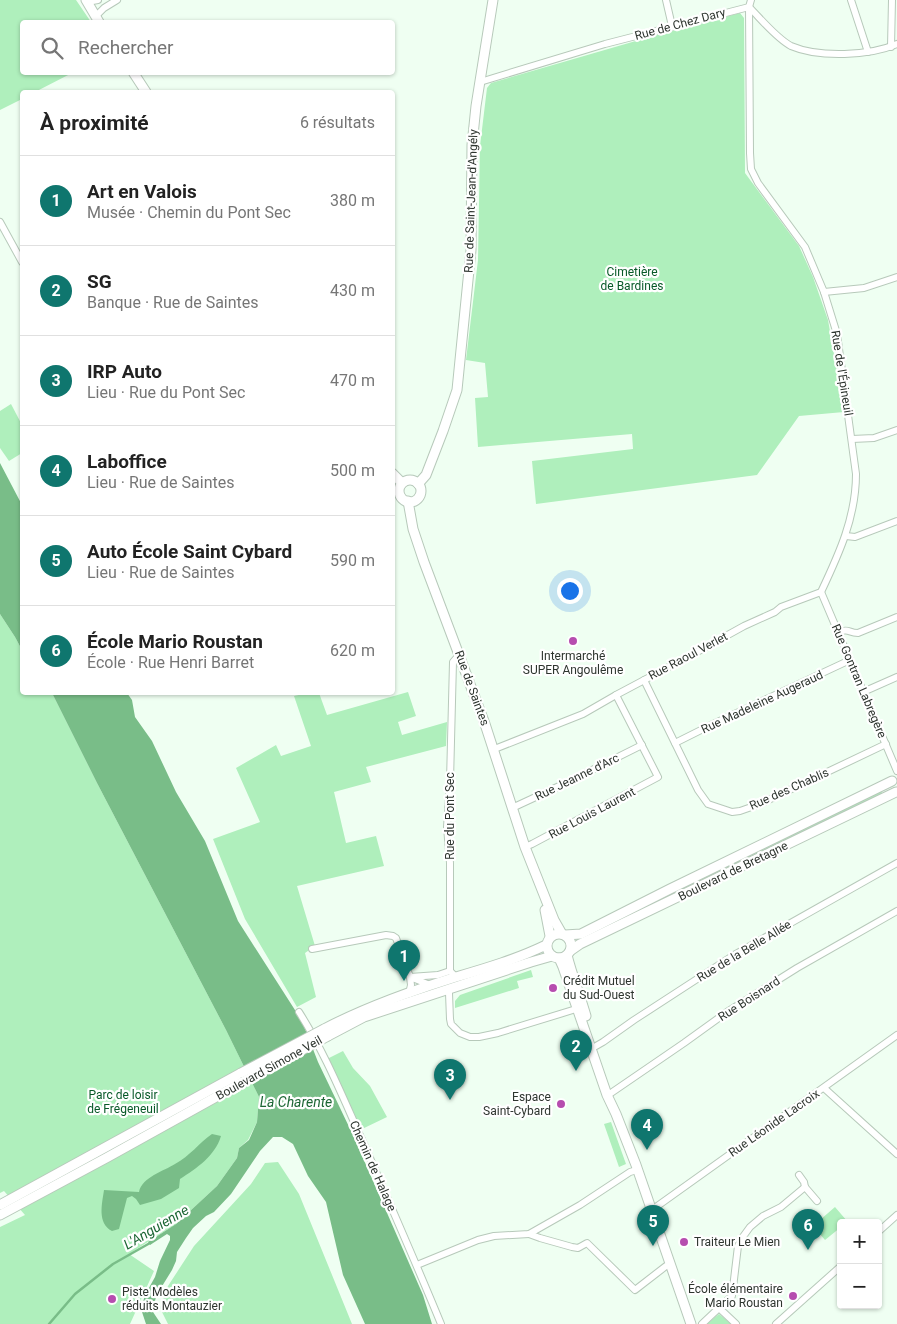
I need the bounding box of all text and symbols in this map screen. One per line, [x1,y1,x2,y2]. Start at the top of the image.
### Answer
street label: Rue de Chez Dary [633,5,727,43]
search box [20,20,395,75]
icon: search [38,34,66,62]
text: Rechercher [78,36,173,59]
text: À proximité [40,111,149,135]
text: 6 résultats [300,113,375,132]
street label: Rue de Saint-Jean-d'Angély [461,129,481,273]
text: Art en Valois [87,180,197,203]
text: 1 [51,191,61,210]
text: 380 m [330,191,375,210]
text: Musée · Chemin du Pont Sec [87,203,291,222]
park label: Cimetière de Bardines [601,265,663,293]
text: SG [87,270,112,293]
text: 2 [51,281,61,300]
text: 430 m [330,281,375,300]
text: Banque · Rue de Saintes [87,293,259,312]
street label: Rue de l'Épineuil [828,329,857,417]
text: IRP Auto [87,360,162,383]
text: 3 [51,371,61,390]
text: 470 m [330,371,375,390]
text: Lieu · Rue du Pont Sec [87,383,245,402]
text: Laboffice [87,450,167,473]
text: 4 [51,461,61,480]
text: 500 m [330,461,375,480]
text: Lieu · Rue de Saintes [87,473,234,492]
text: Auto École Saint Cybard [87,540,292,563]
text: 5 [51,551,61,570]
text: 590 m [330,551,375,570]
text: Lieu · Rue de Saintes [87,563,234,582]
your location [557,578,583,604]
street label: Rue Gontran Labregère [829,622,889,740]
street label: Rue Raoul Verlet [646,629,730,683]
text: École Mario Roustan [87,630,263,653]
marker: Intermarché SUPER Angoulême [567,635,579,647]
text: 6 [51,641,61,660]
text: 620 m [330,641,375,660]
street label: Rue de Saintes [452,648,492,728]
place label: Intermarché SUPER Angoulême [523,649,623,677]
text: École · Rue Henri Barret [87,653,254,672]
street label: Rue Madeleine Augeraud [699,668,825,736]
street label: Rue Jeanne d'Arc [533,751,621,803]
street label: Rue des Chablis [747,765,831,813]
street label: Rue du Pont Sec [443,772,457,860]
street label: Rue Louis Laurent [546,784,638,842]
street label: Boulevard de Bretagne [676,838,790,904]
street label: Rue de la Belle Allée [694,917,794,985]
pin: 1 [388,940,420,981]
place label: Crédit Mutuel du Sud-Ouest [563,974,635,1002]
street label: Rue Boisnard [716,974,782,1024]
marker: Crédit Mutuel du Sud-Ouest [547,982,559,994]
pin: 2 [560,1030,592,1071]
street label: Boulevard Simone Veil [214,1033,324,1103]
pin: 3 [434,1059,466,1100]
street label: Rue Léonide Lacroix [726,1086,822,1160]
park label: Parc de loisir de Frégeneuil [87,1088,159,1116]
place label: Espace Saint-Cybard [483,1090,551,1118]
water label: La Charente [260,1094,332,1110]
marker: Espace Saint-Cybard [555,1098,567,1110]
pin: 4 [631,1109,663,1150]
street label: Chemin de Halage [347,1119,399,1213]
water label: L'Anguienne [121,1201,191,1253]
pin: 5 [637,1205,669,1246]
pin: 6 [792,1209,824,1250]
map controls [837,1219,882,1309]
button: + [837,1219,882,1264]
place label: Traiteur Le Mien [694,1235,780,1249]
marker: Traiteur Le Mien [678,1236,690,1248]
button: − [837,1264,882,1309]
place label: École élémentaire Mario Roustan [688,1281,783,1310]
place label: Piste Modèles réduits Montauzier [122,1285,222,1313]
marker: École élémentaire Mario Roustan [787,1290,799,1302]
marker: Piste Modèles réduits Montauzier [106,1293,118,1305]

